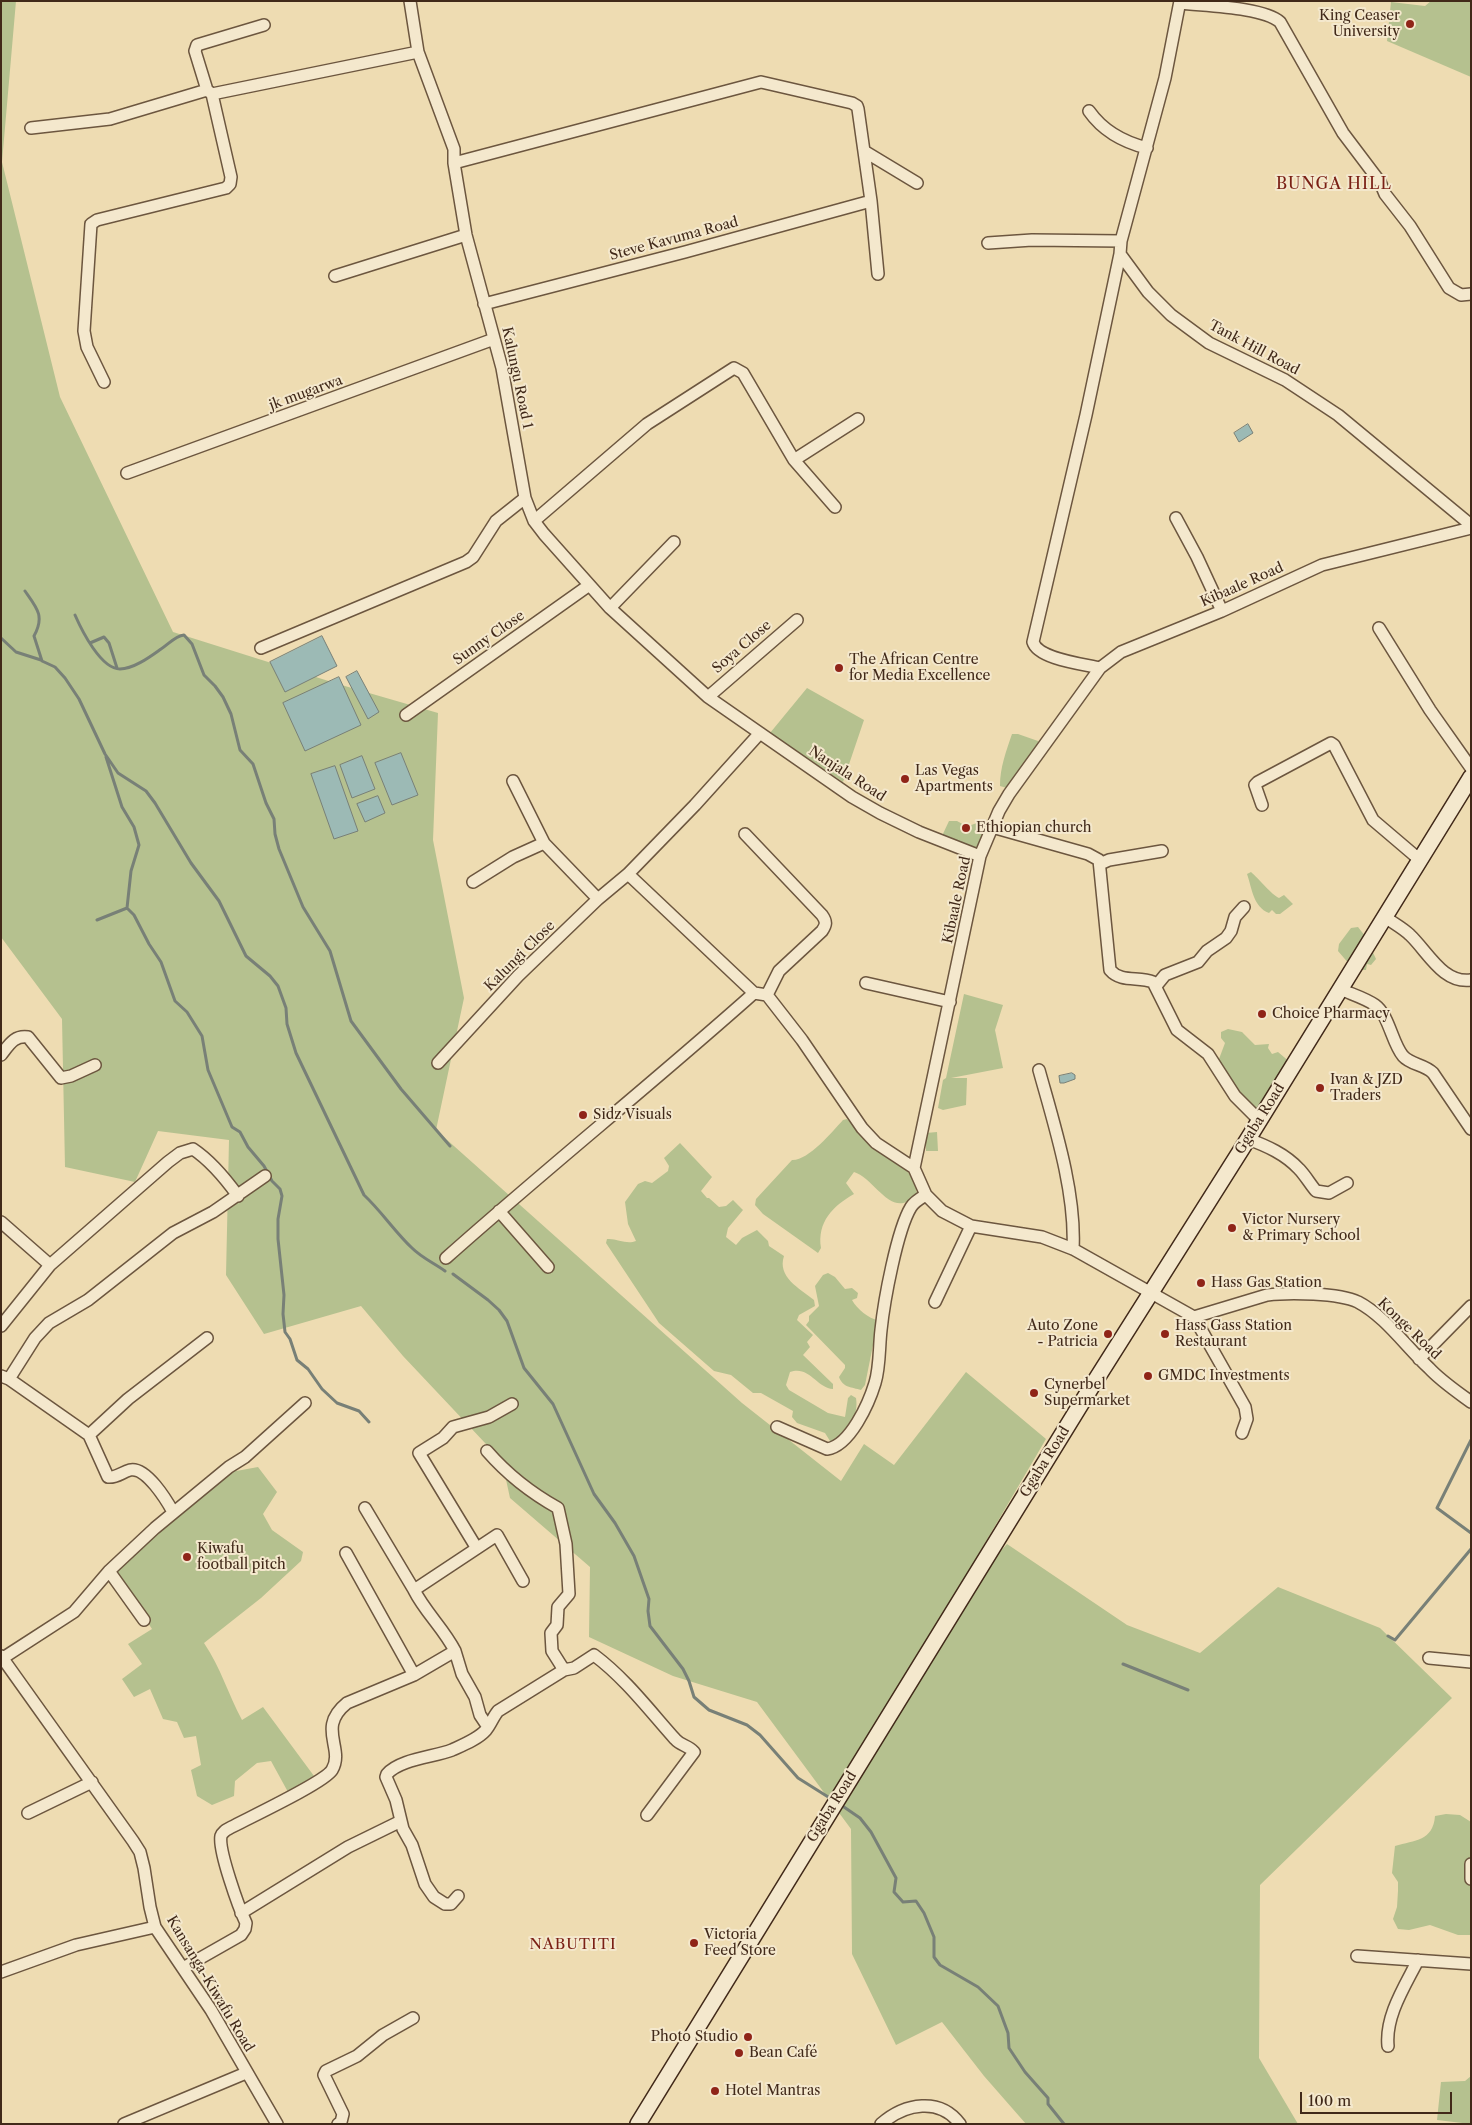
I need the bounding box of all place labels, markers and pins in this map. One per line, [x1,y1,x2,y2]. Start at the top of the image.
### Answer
place label: King Ceaser University [1319,8,1400,40]
marker: King Ceaser University [1404,18,1416,30]
place label: The African Centre for Media Excellence [849,652,990,684]
marker: The African Centre for Media Excellence [833,662,845,674]
place label: Las Vegas Apartments [915,763,993,796]
marker: Las Vegas Apartments [899,773,911,785]
place label: Ethiopian church [976,820,1092,836]
marker: Ethiopian church [960,822,972,834]
place label: Choice Pharmacy [1272,1006,1390,1022]
marker: Choice Pharmacy [1256,1008,1268,1020]
place label: Ivan & JZD Traders [1330,1072,1403,1104]
marker: Ivan & JZD Traders [1314,1082,1326,1094]
place label: Sidz Visuals [593,1107,672,1123]
marker: Sidz Visuals [577,1109,589,1121]
place label: Victor Nursery & Primary School [1242,1212,1360,1244]
marker: Victor Nursery & Primary School [1226,1222,1238,1234]
place label: Hass Gas Station [1211,1275,1322,1291]
marker: Hass Gas Station [1195,1277,1207,1289]
place label: Auto Zone - Patricia [1027,1318,1098,1350]
place label: Hass Gass Station Restaurant [1175,1318,1292,1350]
marker: Auto Zone - Patricia [1102,1328,1114,1340]
marker: Hass Gass Station Restaurant [1159,1328,1171,1340]
place label: GMDC Investments [1158,1368,1290,1384]
marker: GMDC Investments [1142,1370,1154,1382]
place label: Cynerbel Supermarket [1044,1377,1130,1410]
marker: Cynerbel Supermarket [1028,1387,1040,1399]
place label: Kiwafu football pitch [197,1541,286,1574]
marker: Kiwafu football pitch [181,1551,193,1563]
place label: Victoria Feed Store [704,1927,776,1960]
marker: Victoria Feed Store [688,1937,700,1949]
place label: Photo Studio [651,2029,738,2045]
marker: Photo Studio [742,2031,754,2043]
place label: Bean Café [749,2045,817,2061]
marker: Bean Café [733,2047,745,2059]
place label: Hotel Mantras [725,2083,820,2099]
marker: Hotel Mantras [709,2085,721,2097]

